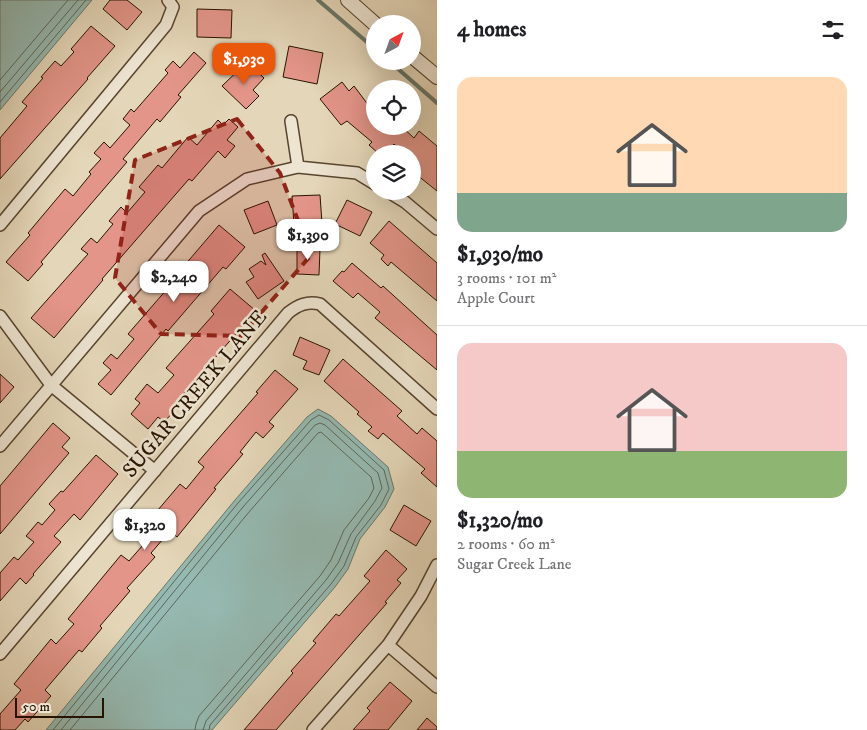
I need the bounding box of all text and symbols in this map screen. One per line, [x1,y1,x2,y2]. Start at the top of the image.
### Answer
north arrow [366,15,421,70]
map controls [366,15,421,200]
icon: filters [819,16,847,44]
text: 4 homes [457,17,526,43]
pin: $1,930 [203,42,285,85]
text: $1,930 [223,49,265,69]
button: locate [366,80,421,135]
icon: home [607,110,697,200]
button: layers [366,145,421,200]
pin: $1,390 [267,218,349,261]
text: $1,390 [287,225,329,245]
text: $1,930/mo [457,242,543,268]
pin: $2,240 [133,260,215,303]
text: $2,240 [151,267,197,287]
text: 3 rooms · 101 m² [457,268,556,288]
text: Apple Court [457,288,535,308]
street label: SUGAR CREEK LANE [117,305,273,483]
icon: home [607,375,697,465]
pin: $1,320 [104,508,186,551]
text: $1,320/mo [457,508,543,534]
text: $1,320 [124,515,166,535]
text: 2 rooms · 60 m² [457,534,555,554]
text: Sugar Creek Lane [457,554,571,574]
scale bar [15,695,104,718]
text: 50 m [22,698,50,716]

